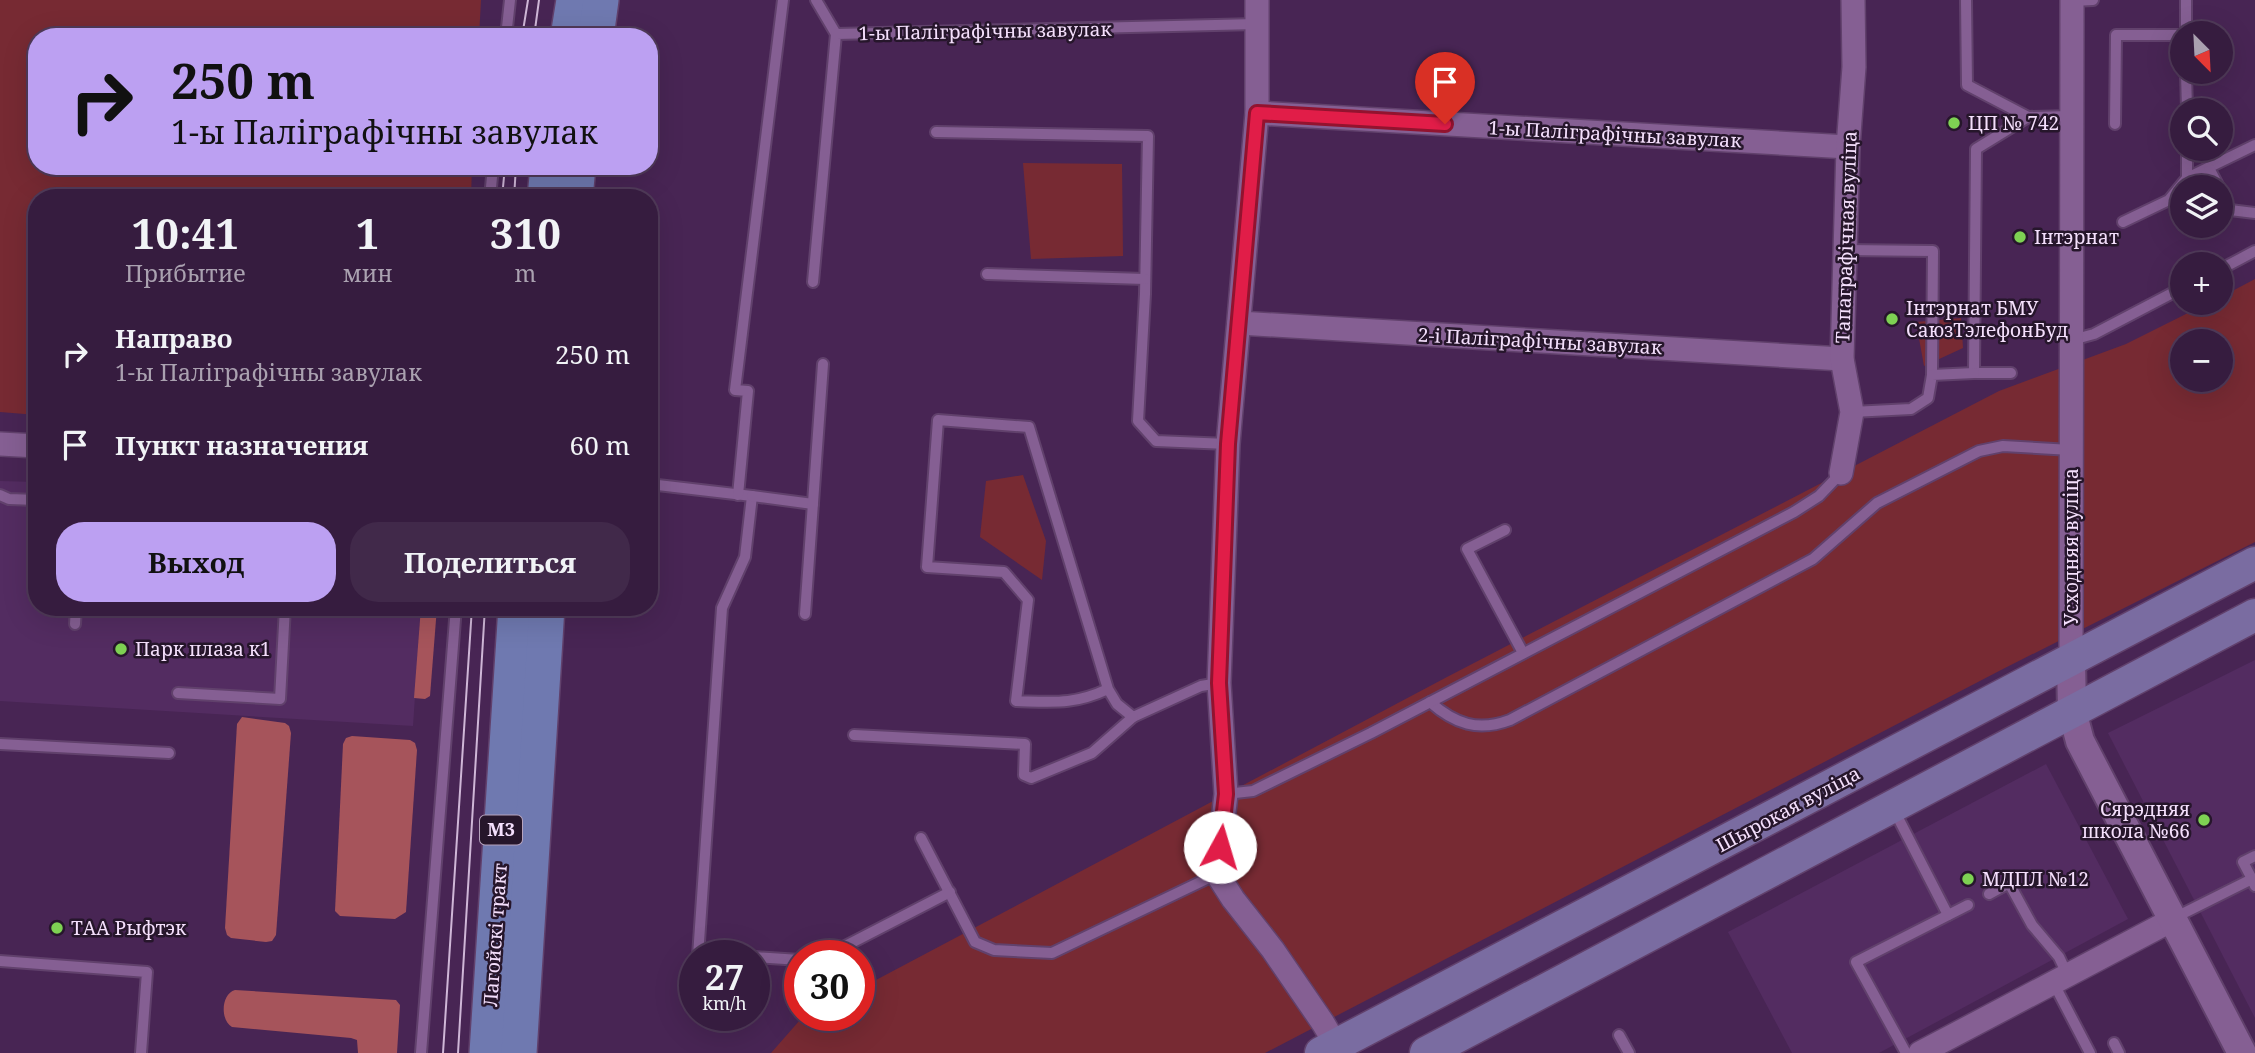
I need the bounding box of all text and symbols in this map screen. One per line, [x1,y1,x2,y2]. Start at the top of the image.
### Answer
street label: 1-ы Паліграфічны завулак [858,16,1113,46]
north arrow [2170,21,2233,84]
map controls [2170,21,2233,392]
text: 250 m [171,47,315,113]
pin [1415,52,1475,124]
icon: right [56,56,147,147]
icon: arrive [1426,63,1464,101]
button: search [2170,98,2233,161]
text: 1-ы Паліграфічны завулак [171,110,598,153]
place label: ЦП № 742 [1968,110,2059,136]
street label: 1-ы Паліграфічны завулак [1488,114,1743,154]
marker: ЦП № 742 [1946,115,1962,131]
street label: Тапаграфічная вуліца [1829,130,1863,344]
button: layers [2170,175,2233,238]
text: 10:41 [132,204,239,261]
text: 1 [356,204,380,261]
text: 310 [490,204,561,261]
place label: Інтэрнат [2034,224,2119,250]
marker: Інтэрнат [2012,229,2028,245]
button: + [2170,252,2233,315]
text: Прибытие [125,257,246,289]
text: мин [343,257,393,289]
text: m [514,257,536,289]
place label: Інтэрнат БМУ СаюзТэлефонБуд [1906,295,2069,343]
marker: Інтэрнат БМУ СаюзТэлефонБуд [1884,311,1900,327]
text: Направо [115,320,233,356]
street label: 2-і Паліграфічны завулак [1417,322,1663,360]
button: − [2170,329,2233,392]
icon: right [56,335,94,373]
text: 250 m [555,336,630,372]
text: 1-ы Паліграфічны завулак [115,356,422,388]
icon: arrive [56,426,94,464]
text: Пункт назначения [115,427,368,463]
text: 60 m [570,427,630,463]
street label: Усходняя вуліца [2058,468,2084,626]
button: Выход [56,522,336,602]
button: Поделиться [350,522,630,602]
place label: Парк плаза к1 [135,636,271,662]
marker: Парк плаза к1 [113,641,129,657]
street label: Шырокая вуліца [1711,760,1865,858]
place label: Сярэдняя школа №66 [2082,796,2190,844]
position arrow [1183,810,1257,884]
marker: Сярэдняя школа №66 [2196,812,2212,828]
road number: М3 [480,816,522,844]
street label: Лагойскі тракт [477,862,513,1008]
place label: МДПЛ №12 [1982,866,2089,892]
marker: МДПЛ №12 [1960,871,1976,887]
place label: ТАА Рыфтэк [71,915,187,941]
marker: ТАА Рыфтэк [49,920,65,936]
speed limit sign: 30 [784,940,875,1031]
text: 27 [705,953,744,1000]
text: km/h [702,991,747,1015]

